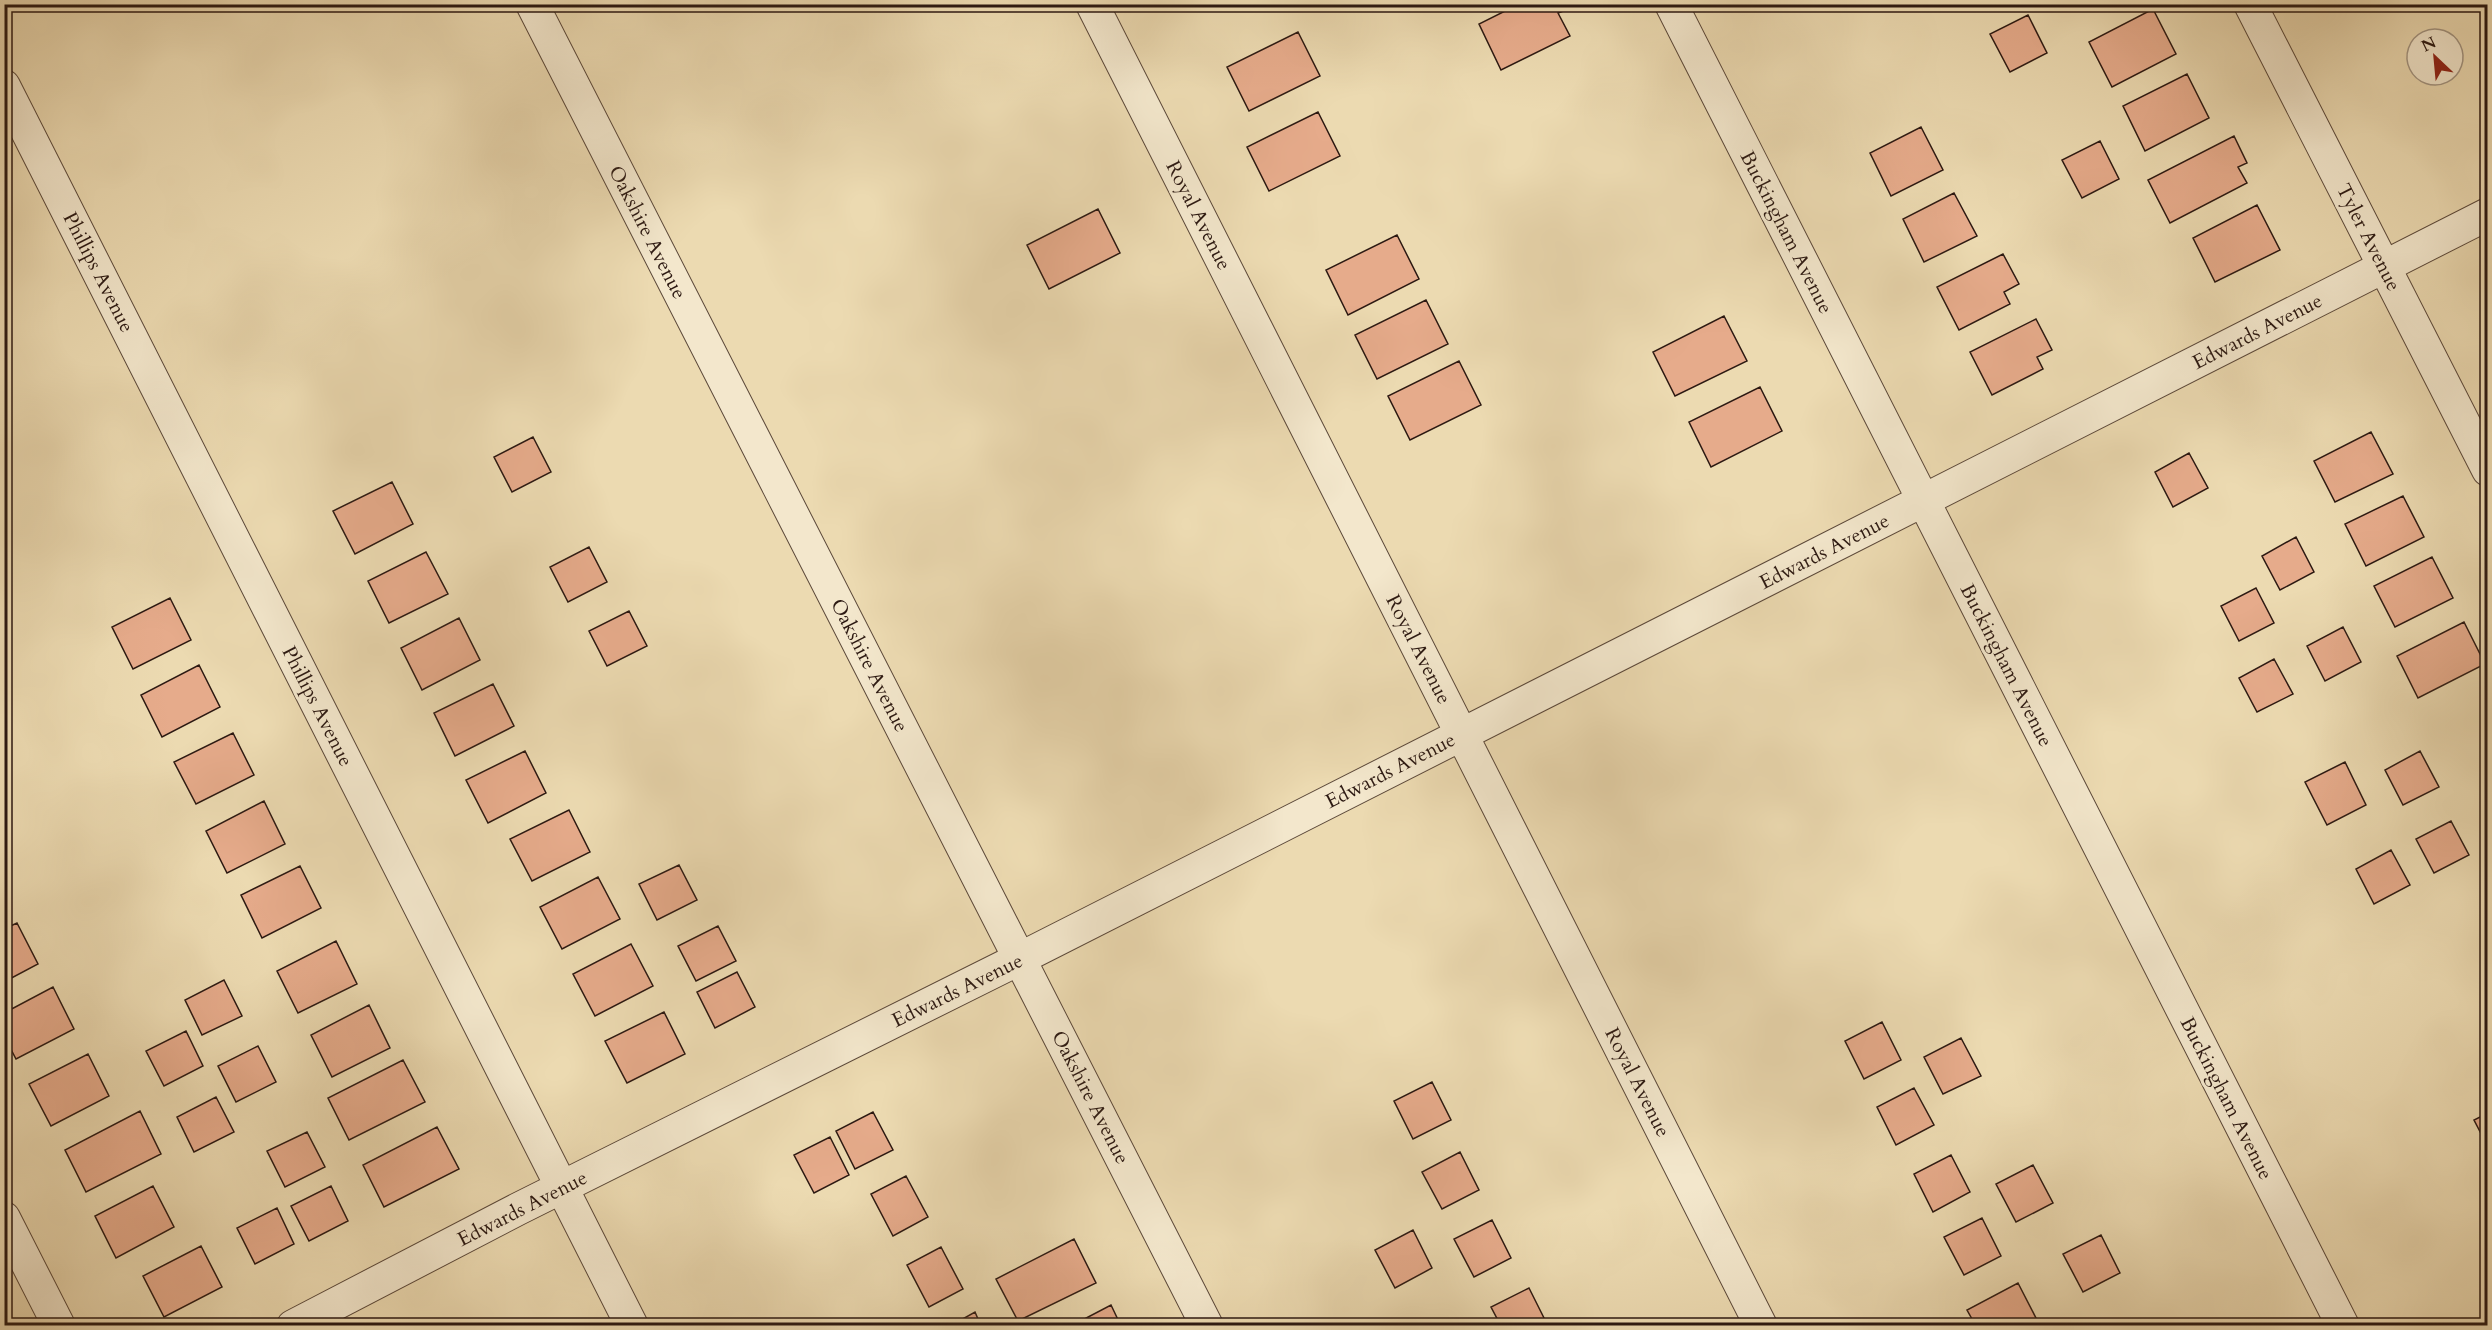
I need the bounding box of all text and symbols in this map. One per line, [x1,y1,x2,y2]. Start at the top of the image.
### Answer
north arrow [2405,27,2465,87]
text: N [2418,31,2440,57]
street label: Buckingham Avenue [1734,146,1839,318]
street label: Royal Avenue [1159,156,1238,274]
street label: Oakshire Avenue [602,161,693,304]
street label: Tyler Avenue [2330,179,2407,295]
street label: Phillips Avenue [57,207,141,337]
street label: Edwards Avenue [2188,287,2327,376]
street label: Edwards Avenue [1755,507,1894,596]
street label: Buckingham Avenue [1954,579,2059,751]
street label: Royal Avenue [1379,590,1458,708]
street label: Oakshire Avenue [824,594,915,737]
street label: Phillips Avenue [276,641,360,771]
street label: Edwards Avenue [1321,726,1460,815]
street label: Edwards Avenue [887,947,1027,1034]
street label: Buckingham Avenue [2174,1012,2279,1184]
street label: Royal Avenue [1598,1023,1677,1141]
street label: Oakshire Avenue [1045,1026,1136,1169]
street label: Edwards Avenue [453,1164,592,1253]

